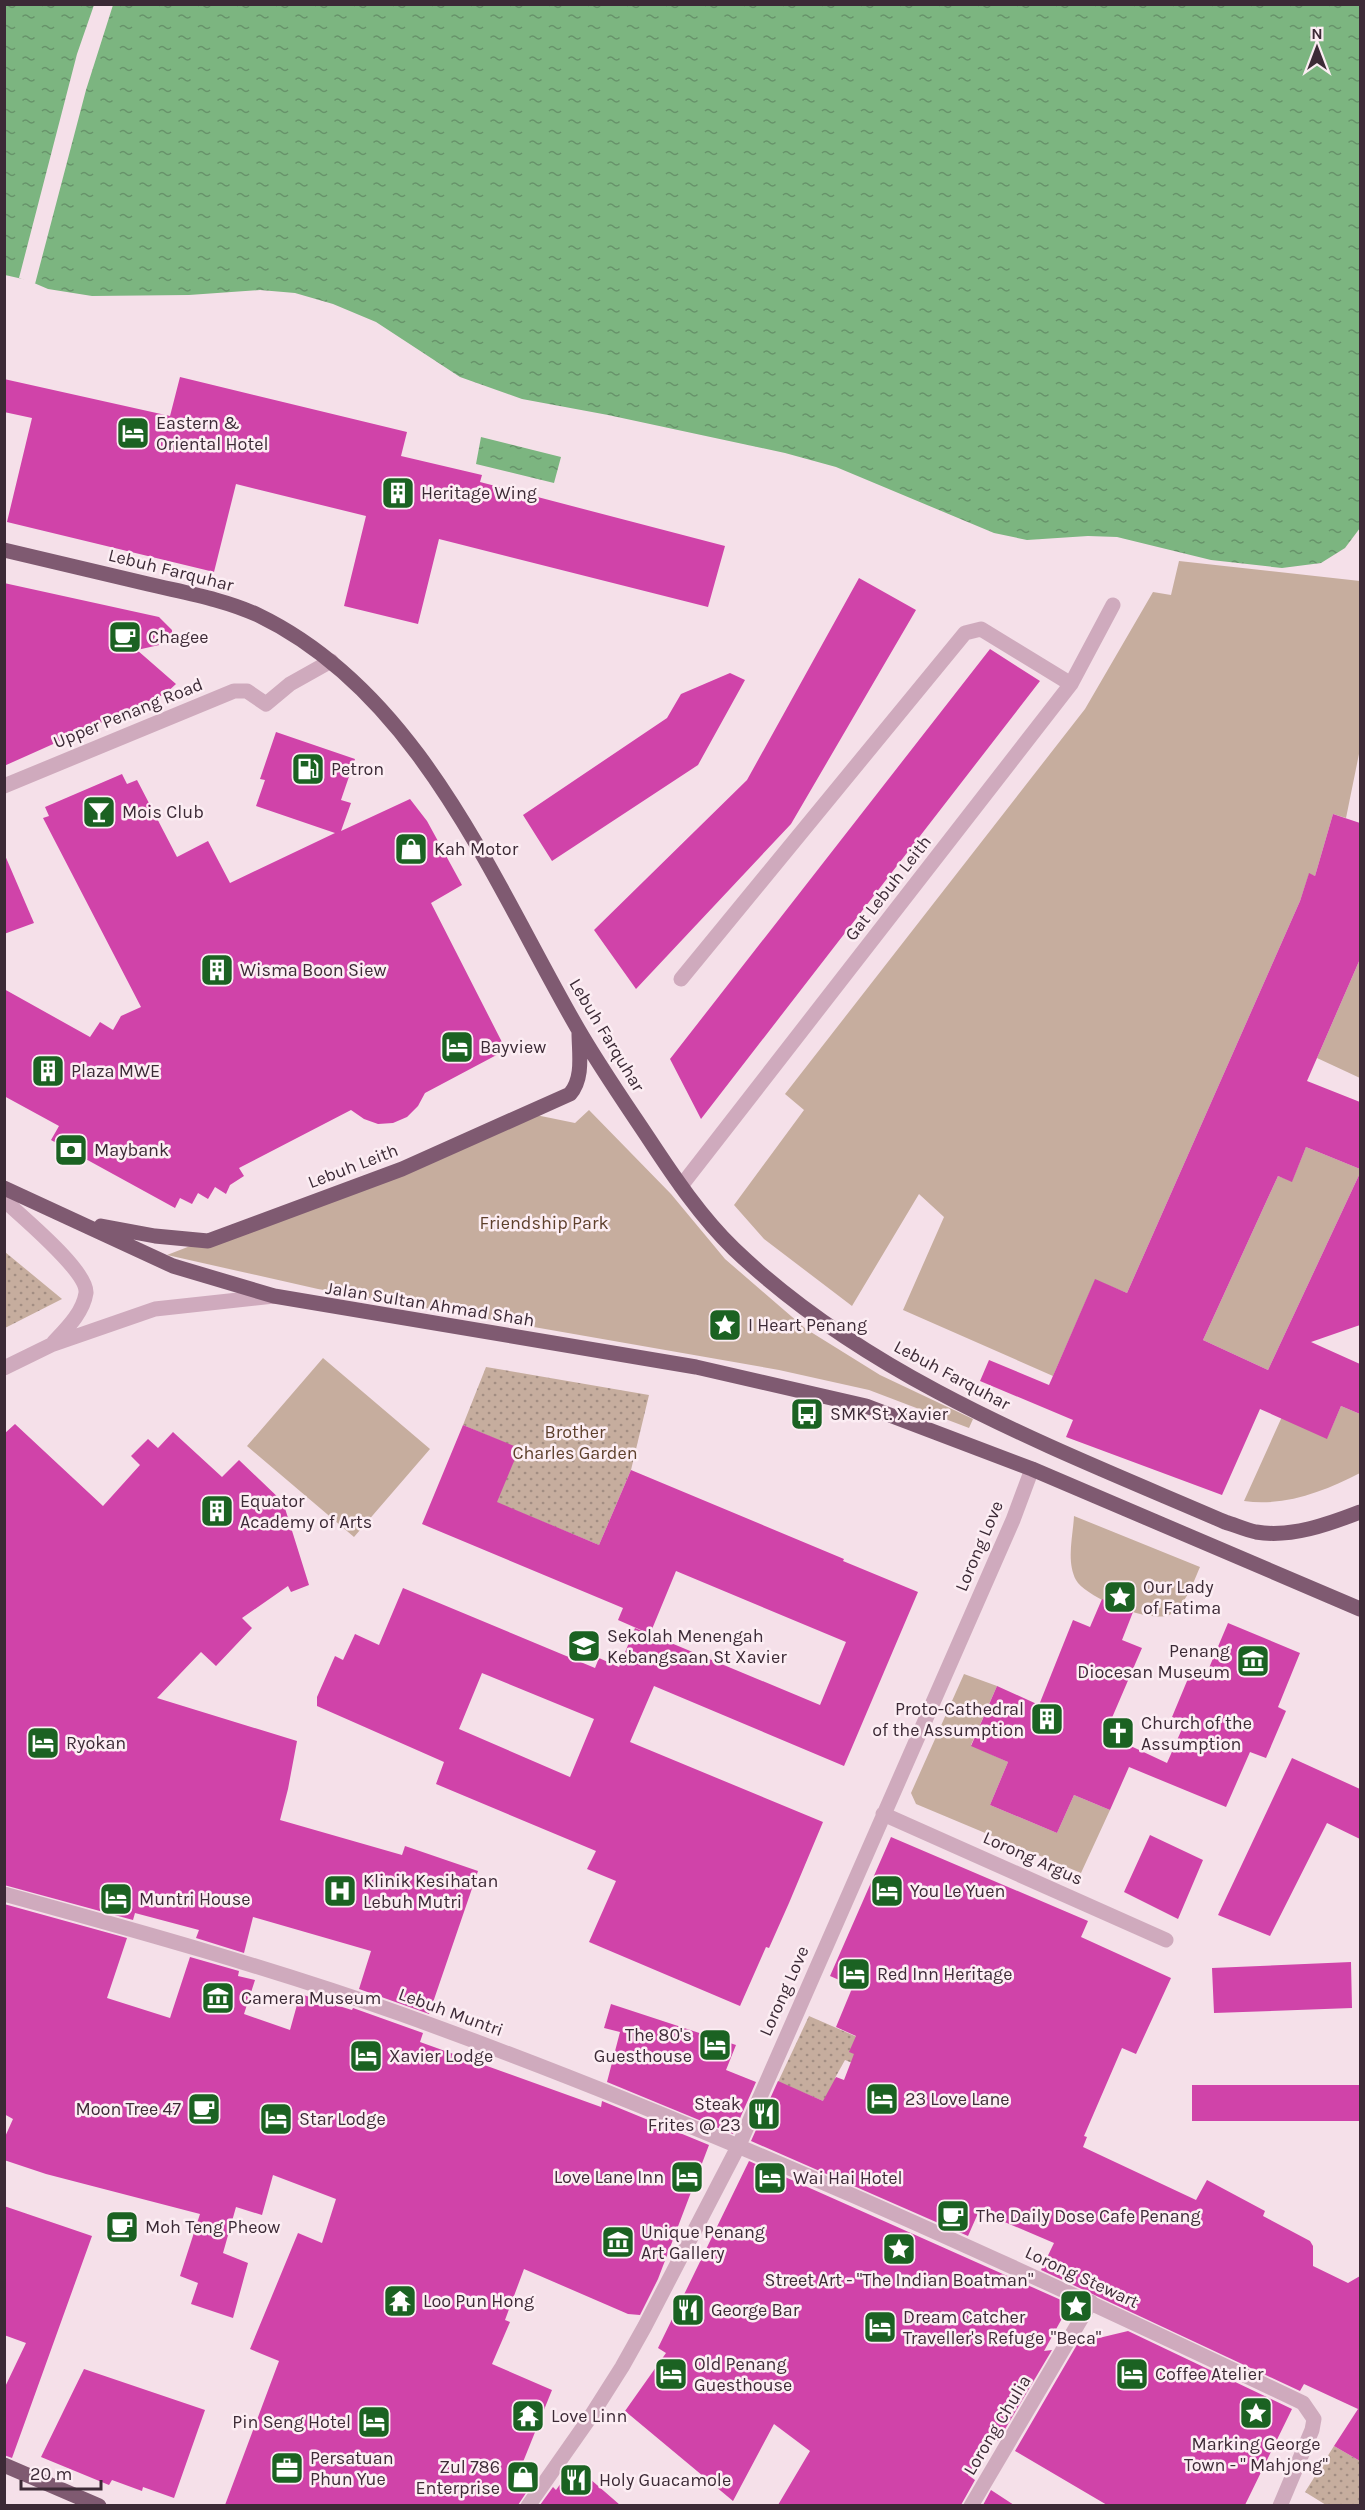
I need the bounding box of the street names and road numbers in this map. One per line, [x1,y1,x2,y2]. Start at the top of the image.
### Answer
street label: Lebuh Farquhar [106,544,236,596]
street label: Upper Penang Road [50,673,206,753]
street label: Gat Lebuh Leith [840,831,936,945]
street label: Lebuh Farquhar [564,974,650,1096]
street label: Lebuh Leith [305,1139,401,1193]
street label: Jalan Sultan Ahmad Shah [324,1277,536,1331]
street label: Lebuh Farquhar [890,1335,1014,1415]
street label: Lorong Love [950,1497,1008,1595]
street label: Lorong Argus [980,1826,1086,1890]
street label: Lorong Love [754,1942,814,2040]
street label: Lebuh Muntri [396,1983,506,2041]
street label: Lorong Stewart [1022,2241,1143,2313]
street label: Lorong Chulia [958,2371,1036,2479]

